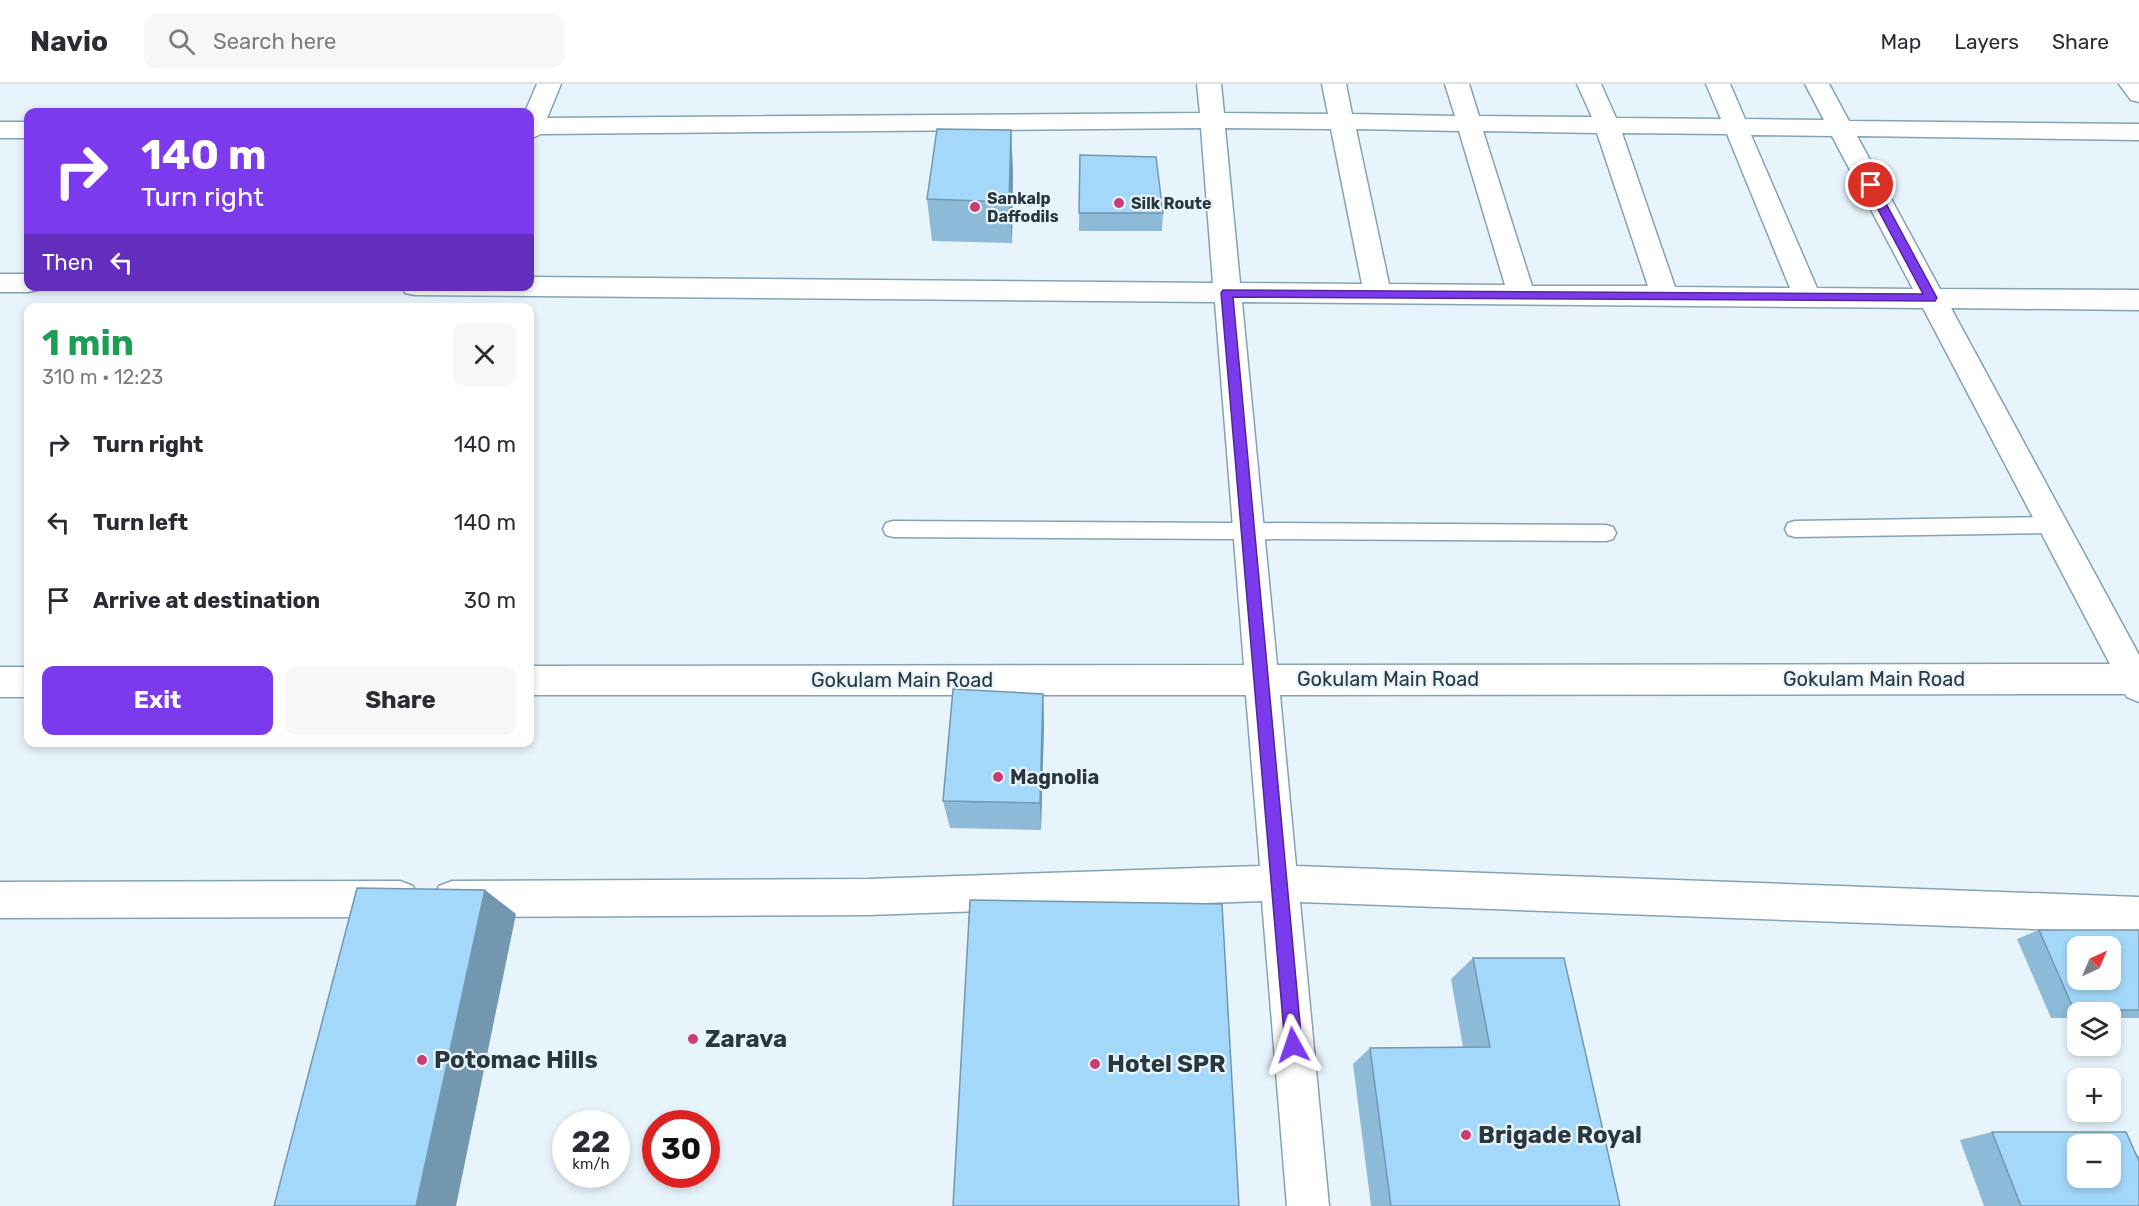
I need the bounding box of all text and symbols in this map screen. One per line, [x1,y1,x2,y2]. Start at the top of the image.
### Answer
search box [144,14,564,68]
text: Navio [30,25,108,58]
icon: search [165,25,198,58]
text: Search here [213,28,336,55]
text: Map [1880,29,1921,54]
text: Layers [1954,29,2019,54]
text: Share [2052,29,2109,54]
text: 140 m [141,130,267,180]
icon: right [42,132,120,210]
pin [1845,159,1896,210]
icon: arrive [1854,168,1887,201]
text: Turn right [141,181,264,213]
place label: Sankalp Daffodils [987,189,1059,226]
place label: Silk Route [1131,194,1211,213]
marker: Silk Route [1112,196,1126,210]
marker: Sankalp Daffodils [968,200,982,214]
icon: left [105,246,138,279]
text: Then [42,249,93,276]
text: 1 min [42,321,134,364]
button: close [453,323,516,386]
text: 310 m · 12:23 [42,365,163,389]
icon: right [42,428,75,461]
text: Turn right [93,431,203,458]
text: 140 m [454,431,516,458]
icon: left [42,506,75,539]
text: Turn left [93,509,188,536]
text: 140 m [454,509,516,536]
icon: arrive [42,584,75,617]
text: Arrive at destination [93,587,320,614]
text: 30 m [464,587,516,614]
button: Exit [42,666,273,735]
button: Share [285,666,516,735]
street label: Gokulam Main Road [1297,667,1479,691]
street label: Gokulam Main Road [1783,667,1965,691]
street label: Gokulam Main Road [811,668,993,692]
place label: Magnolia [1010,765,1099,789]
marker: Magnolia [991,770,1005,784]
north arrow [2067,936,2121,990]
map controls [2067,936,2121,1188]
button: layers [2067,1002,2121,1056]
position arrow [1261,1013,1325,1077]
place label: Zarava [705,1025,787,1053]
marker: Zarava [686,1032,700,1046]
place label: Potomac Hills [434,1046,598,1074]
place label: Hotel SPR [1107,1050,1226,1078]
marker: Potomac Hills [415,1053,429,1067]
marker: Hotel SPR [1088,1057,1102,1071]
button: + [2067,1068,2121,1122]
speed limit sign: 30 [642,1110,720,1188]
place label: Brigade Royal [1478,1121,1642,1149]
text: 22 [572,1124,611,1160]
marker: Brigade Royal [1459,1128,1473,1142]
button: − [2067,1134,2121,1188]
text: km/h [572,1155,610,1173]

